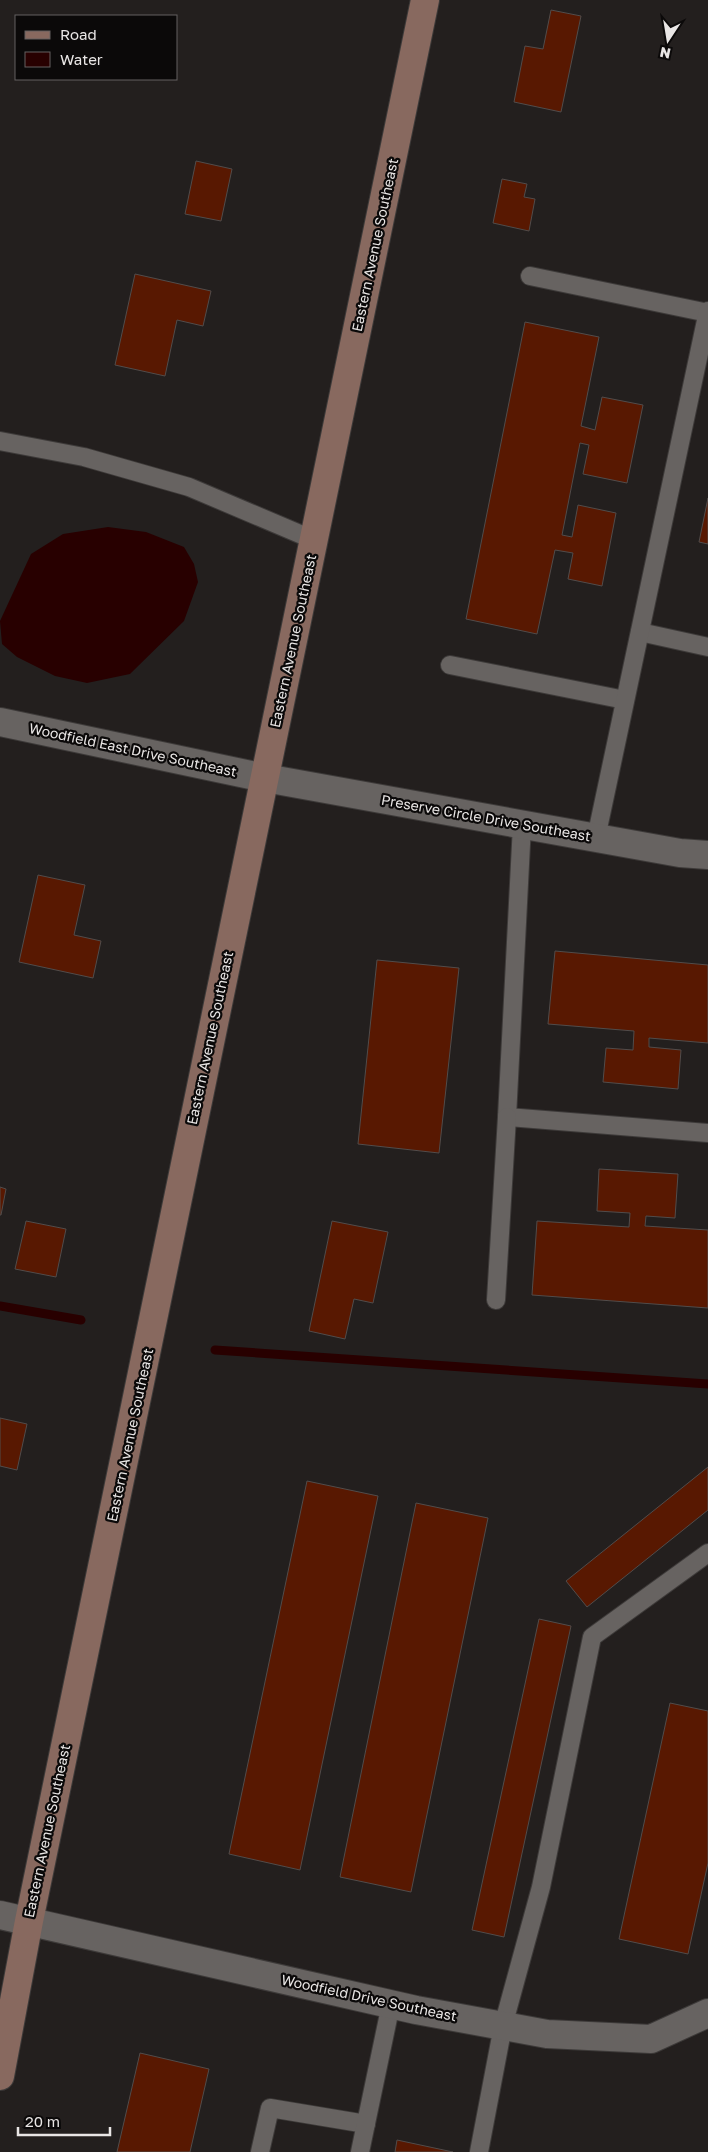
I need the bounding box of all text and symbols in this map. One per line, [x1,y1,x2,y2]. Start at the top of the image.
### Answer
legend [15,15,178,80]
north arrow [643,15,693,65]
text: Road [60,25,97,43]
text: N [658,44,672,63]
text: Water [60,50,103,68]
street label: Eastern Avenue Southeast [348,157,401,333]
street label: Eastern Avenue Southeast [266,553,319,729]
street label: Woodfield East Drive Southeast [28,719,238,780]
street label: Preserve Circle Drive Southeast [380,791,592,844]
street label: Eastern Avenue Southeast [183,950,236,1126]
street label: Eastern Avenue Southeast [103,1347,156,1523]
street label: Eastern Avenue Southeast [20,1743,73,1919]
street label: Woodfield Drive Southeast [280,1971,458,2024]
scale bar [18,2104,110,2136]
text: 20 m [25,2112,60,2130]

